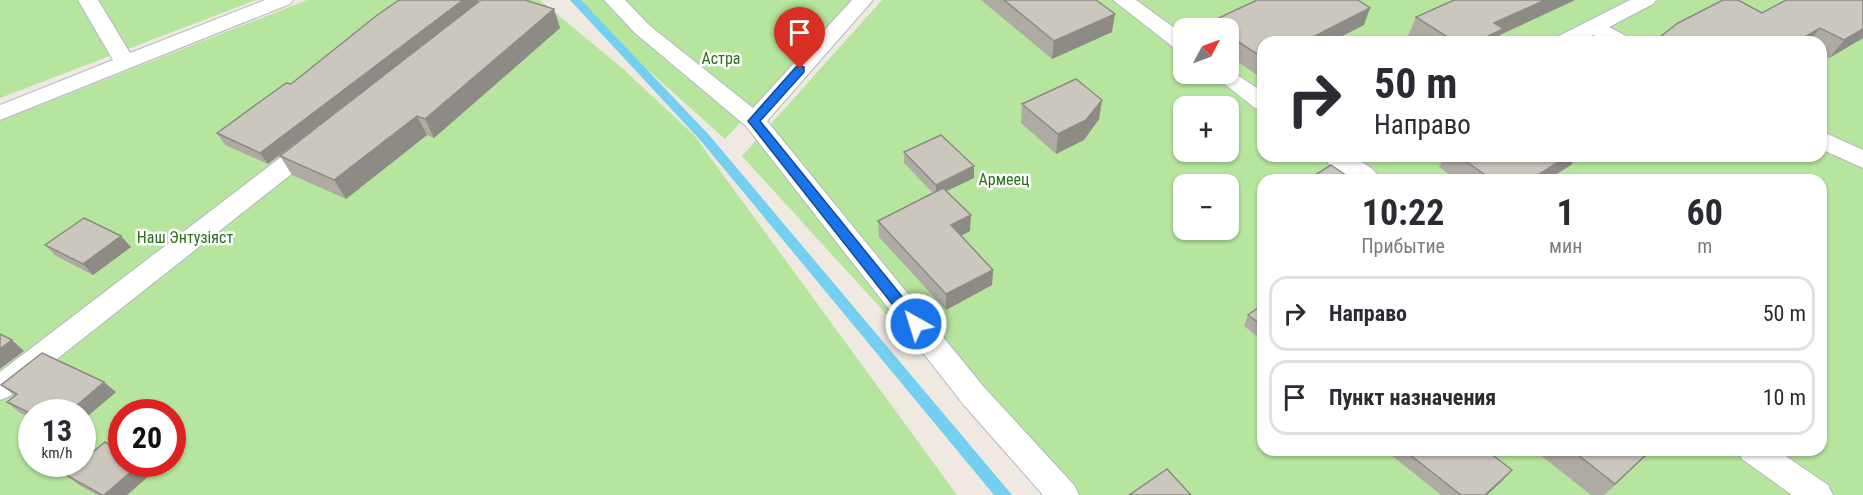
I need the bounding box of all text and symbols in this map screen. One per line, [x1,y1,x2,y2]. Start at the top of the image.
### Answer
pin [774,7,825,69]
icon: arrive [783,16,816,49]
north arrow [1173,18,1239,84]
map controls [1173,18,1239,240]
park label: Астра [702,49,740,68]
text: 50 m [1374,59,1457,108]
icon: right [1275,60,1353,138]
button: + [1173,96,1239,162]
text: Направо [1374,109,1471,141]
park label: Армеец [979,170,1029,189]
button: − [1173,174,1239,240]
text: 10:22 [1362,192,1444,234]
text: 1 [1557,192,1575,234]
text: 60 [1686,192,1723,234]
park label: Наш Энтузіяст [137,228,233,247]
text: Прибытие [1361,234,1445,258]
text: мин [1549,234,1582,258]
text: m [1697,234,1712,258]
position arrow [884,292,948,356]
icon: right [1278,297,1311,330]
text: Направо [1329,301,1407,326]
text: 50 m [1763,301,1806,326]
icon: arrive [1278,381,1311,414]
text: Пункт назначения [1329,385,1496,410]
text: 10 m [1763,385,1806,410]
speed limit sign: 20 [108,399,186,477]
text: 13 [42,413,72,448]
text: km/h [42,444,72,462]

